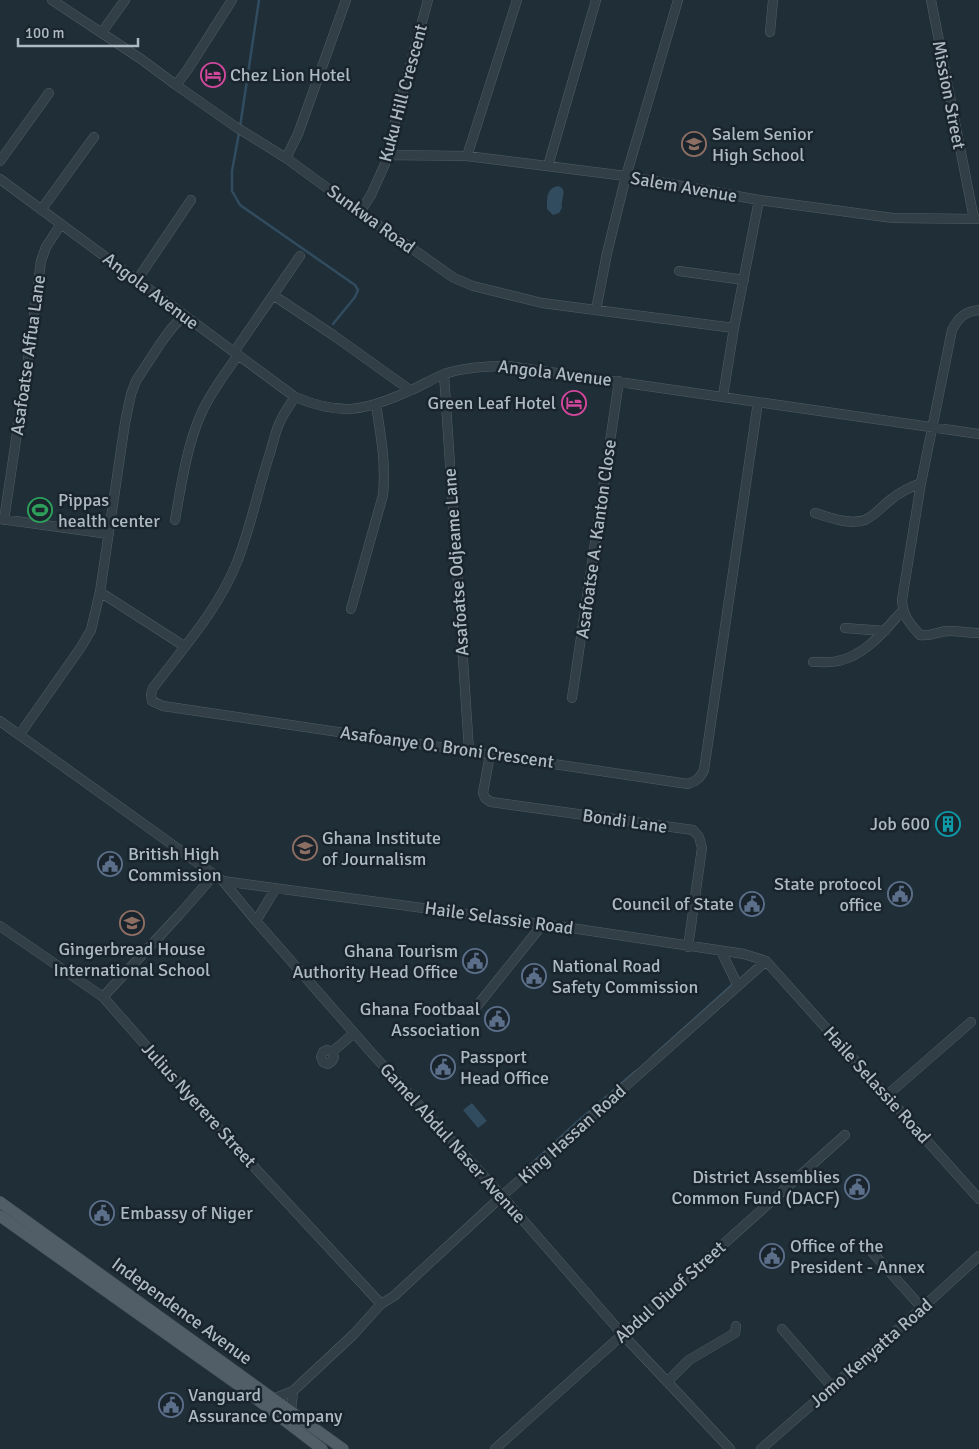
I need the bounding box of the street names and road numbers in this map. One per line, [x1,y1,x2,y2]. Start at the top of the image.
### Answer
street label: Kuku Hill Crescent [374,22,432,164]
street label: Mission Street [928,39,970,151]
street label: Salem Avenue [629,167,739,207]
street label: Sunkwa Road [323,180,419,258]
street label: Angola Avenue [99,248,203,334]
street label: Asafoatse Affua Lane [6,273,50,437]
street label: Angola Avenue [497,355,613,391]
street label: Asafoatse A. Kanton Close [571,438,621,640]
street label: Asafoatse Odjeame Lane [438,467,474,657]
street label: Asafoanye O. Broni Crescent [339,721,555,773]
street label: Bondi Lane [581,804,669,838]
street label: Haile Selassie Road [423,897,575,939]
street label: Haile Selassie Road [819,1022,935,1148]
street label: Julius Nyerere Street [137,1038,261,1172]
street label: Gamel Abdul Naser Avenue [375,1059,531,1227]
street label: King Hassan Road [514,1080,630,1188]
street label: Abdul Diuof Street [610,1236,730,1348]
street label: Independence Avenue [108,1253,256,1369]
street label: Jomo Kenyatta Road [805,1294,937,1412]

